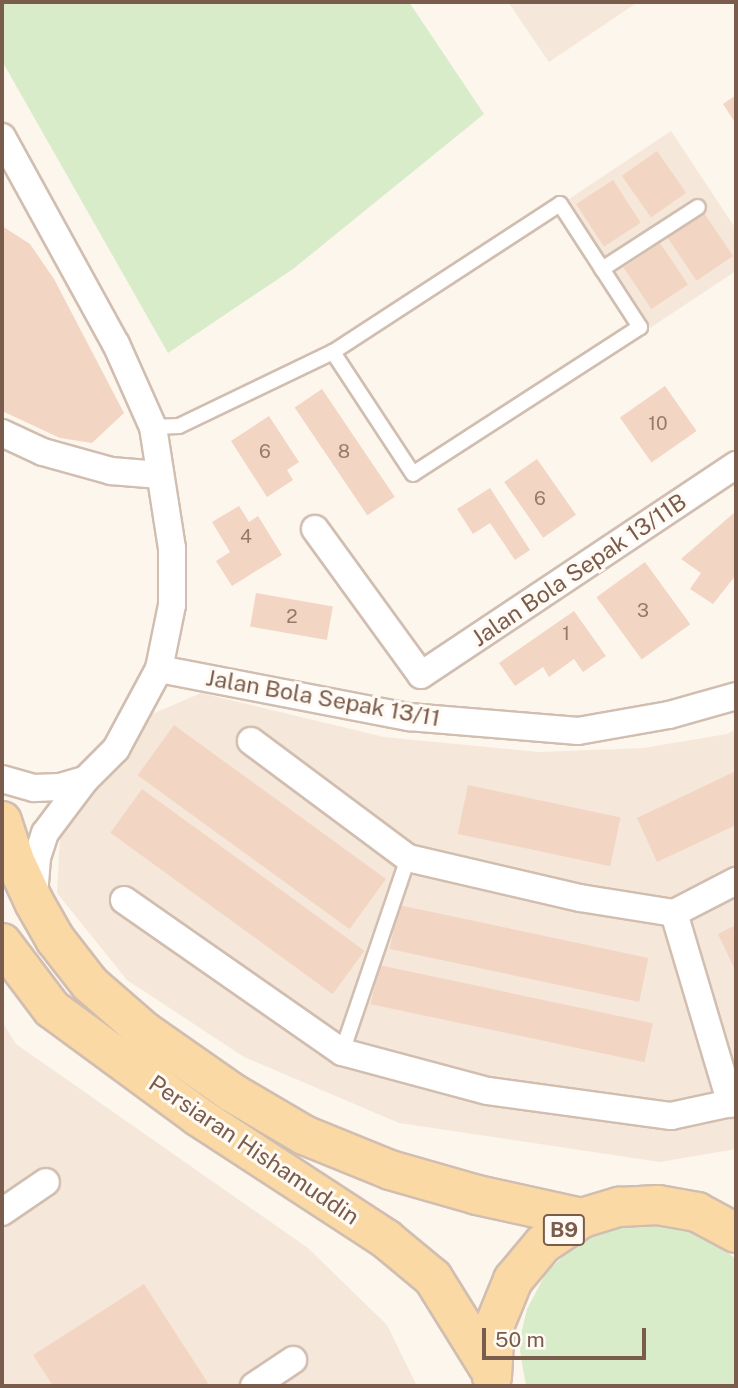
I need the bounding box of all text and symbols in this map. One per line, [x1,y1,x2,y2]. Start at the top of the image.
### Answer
house number: 10 [648,413,668,435]
house number: 6 [259,441,271,463]
house number: 8 [338,441,350,463]
street label: Jalan Bola Sepak 13/11B [466,488,692,652]
house number: 6 [534,488,546,510]
house number: 4 [240,526,252,548]
house number: 3 [637,600,649,622]
house number: 2 [286,606,298,628]
house number: 1 [562,623,570,645]
street label: Jalan Bola Sepak 13/11 [204,664,442,732]
street label: Persiaran Hishamuddin [144,1069,364,1231]
road number: B9 [541,1212,587,1248]
scale bar [486,1314,650,1358]
text: 50 m [495,1327,545,1352]

